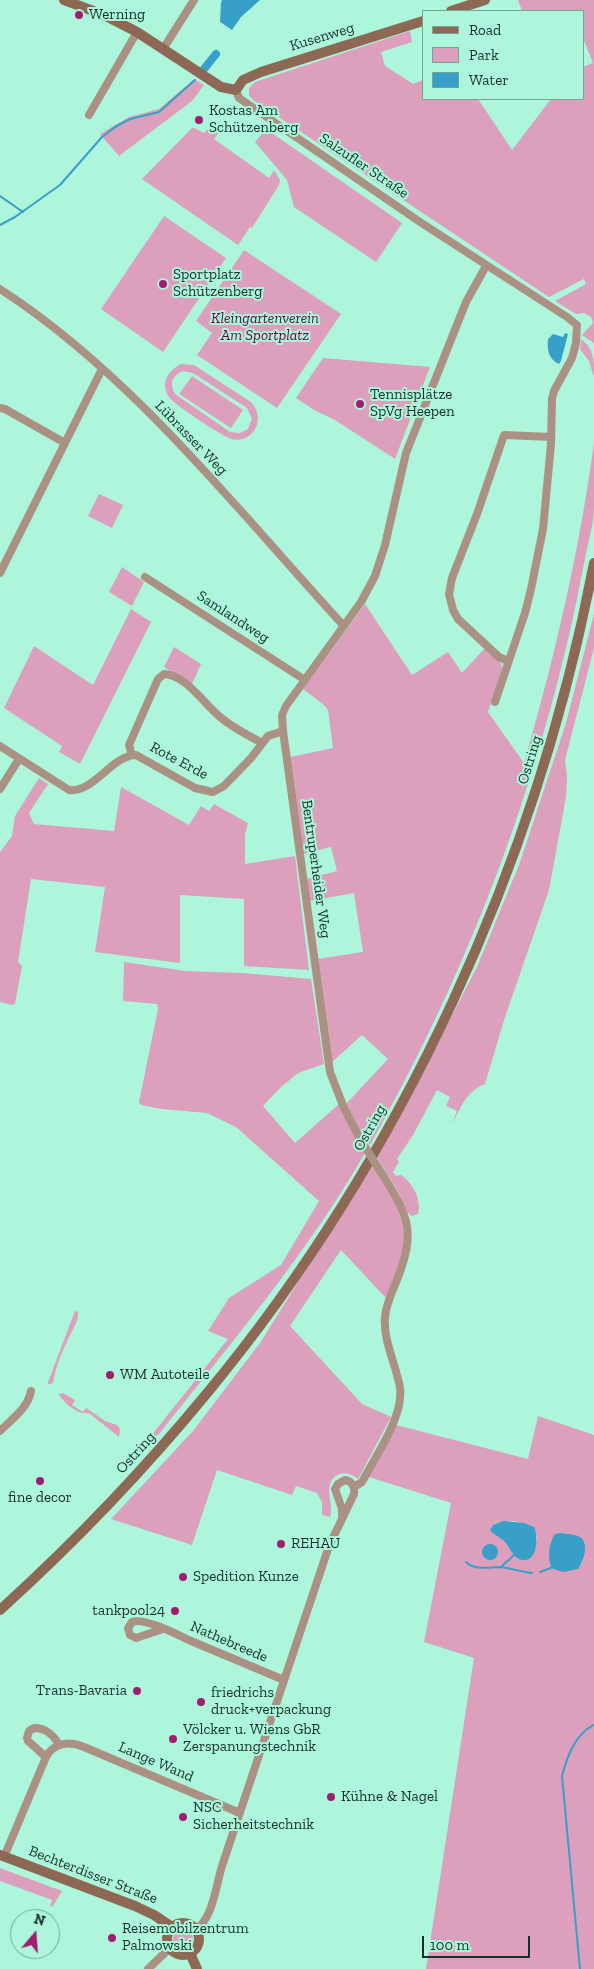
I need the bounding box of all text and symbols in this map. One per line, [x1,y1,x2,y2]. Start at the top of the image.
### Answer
place label: Werning [89,6,145,24]
marker: Werning [73,9,85,21]
legend [422,10,584,100]
street label: Kusenweg [288,19,356,55]
text: Road [469,21,501,39]
text: Park [469,46,499,64]
text: Water [469,71,509,89]
place label: Kostas Am Schützenberg [209,102,299,137]
marker: Kostas Am Schützenberg [193,114,205,126]
street label: Salzufler Straße [316,130,412,202]
place label: Sportplatz Schützenberg [173,266,263,301]
marker: Sportplatz Schützenberg [157,278,169,290]
park label: Kleingartenverein Am Sportplatz [211,310,319,345]
place label: Tennisplätze SpVg Heepen [370,386,455,421]
street label: Lübrasser Weg [151,397,231,479]
marker: Tennisplätze SpVg Heepen [354,398,366,410]
street label: Samlandweg [193,587,273,647]
street label: Ostring [514,733,546,787]
street label: Rote Erde [147,738,211,784]
street label: Bentruperheider Weg [297,799,335,939]
street label: Ostring [350,1102,390,1154]
place label: WM Autoteile [120,1366,210,1384]
marker: WM Autoteile [104,1369,116,1381]
street label: Ostring [112,1428,160,1478]
marker: fine decor [34,1475,46,1487]
place label: fine decor [8,1489,72,1507]
place label: REHAU [291,1535,340,1553]
marker: REHAU [275,1538,287,1550]
place label: Spedition Kunze [193,1568,299,1586]
marker: Spedition Kunze [177,1571,189,1583]
place label: tankpool24 [92,1602,165,1620]
marker: tankpool24 [169,1605,181,1617]
street label: Nathebreede [187,1618,271,1666]
place label: Trans-Bavaria [36,1682,127,1700]
place label: friedrichs druck+verpackung [211,1684,331,1719]
marker: Trans-Bavaria [131,1685,143,1697]
marker: friedrichs druck+verpackung [195,1696,207,1708]
place label: Völcker u. Wiens GbR Zerspanungstechnik [183,1721,321,1756]
marker: Völcker u. Wiens GbR Zerspanungstechnik [167,1733,179,1745]
street label: Lange Wand [116,1738,196,1786]
place label: Kühne & Nagel [341,1788,438,1806]
marker: Kühne & Nagel [325,1791,337,1803]
place label: NSC Sicherheitstechnik [193,1799,314,1834]
marker: NSC Sicherheitstechnik [177,1811,189,1823]
street label: Bechterdisser Straße [26,1842,160,1908]
north arrow [10,1909,60,1959]
text: N [32,1910,47,1930]
place label: Reisemobilzentrum Palmowski [122,1920,249,1955]
scale bar [424,1926,532,1958]
marker: Reisemobilzentrum Palmowski [106,1932,118,1944]
text: 100 m [430,1936,469,1954]

